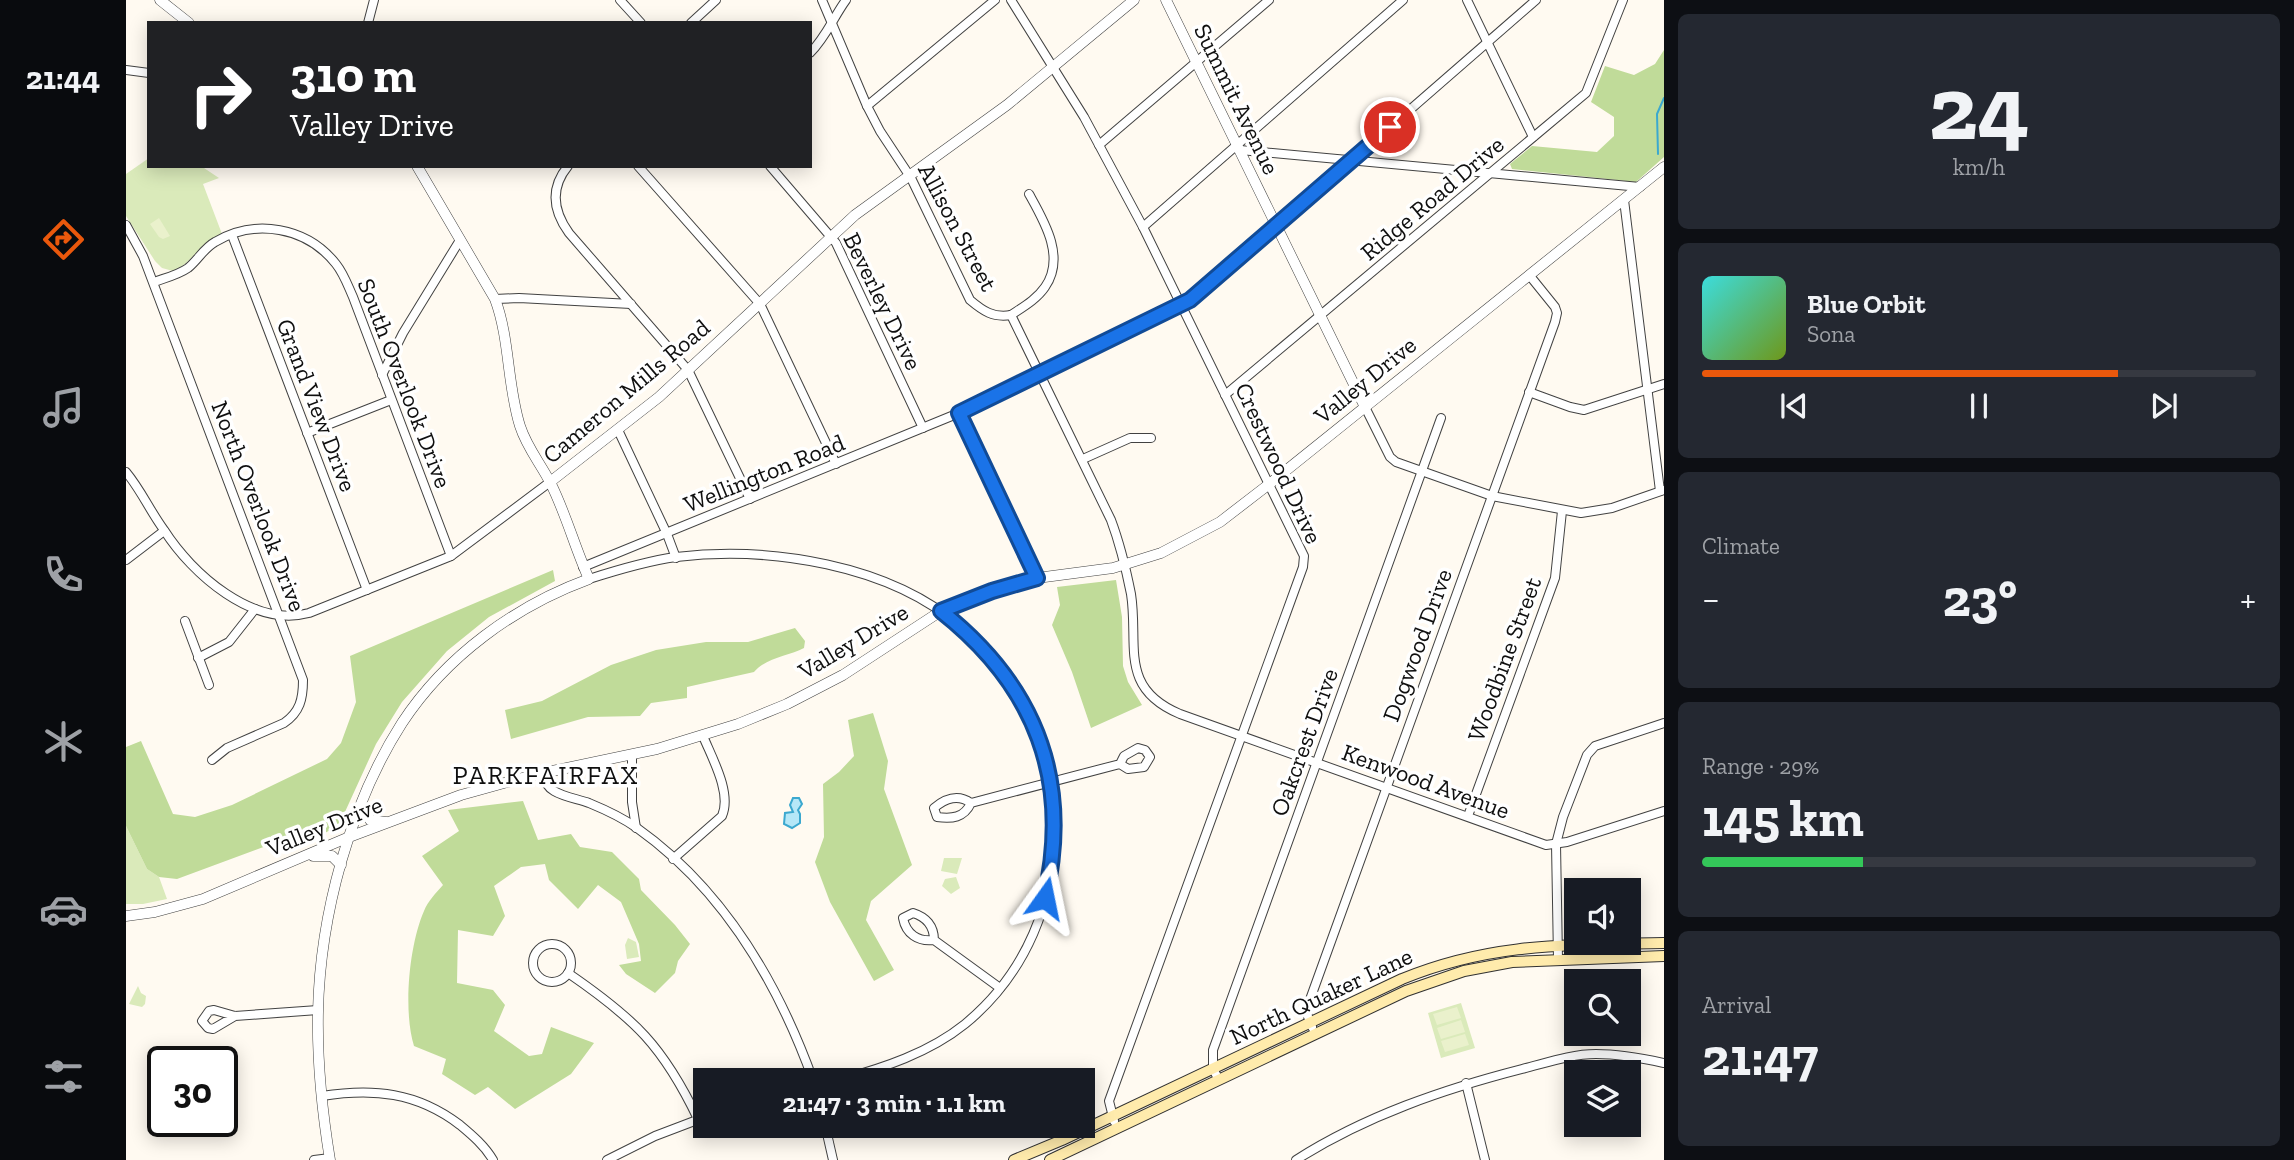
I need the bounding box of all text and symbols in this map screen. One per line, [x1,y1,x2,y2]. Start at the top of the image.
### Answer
street label: Summit Avenue [1188,19,1286,179]
text: 310 m [290,46,416,105]
icon: right [175,49,266,140]
text: 24 [1929,53,2029,162]
text: 21:44 [26,59,100,97]
pin [1360,97,1420,157]
text: Valley Drive [290,106,454,144]
icon: arrive [1371,108,1409,146]
street label: Ridge Road Drive [1354,130,1510,266]
text: km/h [1953,153,2005,181]
street label: Allison Street [912,158,1004,296]
icon: directions [39,215,88,264]
street label: Beverley Drive [837,228,929,374]
street label: South Overlook Drive [352,274,458,492]
text: Blue Orbit [1807,288,1926,320]
street label: Cameron Mills Road [537,313,715,469]
street label: Grand View Drive [271,315,363,495]
text: Sona [1807,320,1855,348]
street label: Valley Drive [1307,330,1422,431]
street label: Crestwood Drive [1229,378,1329,548]
icon: music [39,383,88,432]
icon: previous [1775,387,1813,425]
icon: pause [1960,387,1998,425]
icon: next [2145,387,2183,425]
street label: North Overlook Drive [205,397,313,615]
street label: Wellington Road [679,428,849,518]
text: Climate [1702,532,1780,560]
icon: phone [39,550,88,599]
street label: Dogwood Drive [1376,565,1458,725]
text: 23° [1943,567,2017,629]
street label: Woodbine Street [1461,573,1547,745]
text: − [1702,576,1720,622]
text: + [2240,576,2256,622]
street label: Valley Drive [792,597,913,686]
street label: Oakcrest Drive [1264,664,1344,820]
icon: climate [39,717,88,766]
street label: Kenwood Avenue [1338,737,1514,825]
text: Range · 29% [1702,752,1819,780]
district label: PARKFAIRFAX [453,759,639,791]
text: 145 km [1702,787,1864,849]
street label: Valley Drive [261,790,386,863]
position arrow [1008,861,1082,935]
map controls [1564,878,1641,1137]
button: sound [1564,878,1641,955]
icon: car [39,885,88,934]
street label: North Quaker Lane [1225,941,1417,1051]
button: search [1564,969,1641,1046]
text: Arrival [1702,991,1771,1019]
text: 21:47 [1702,1026,1818,1088]
speed limit sign: 30 [147,1046,238,1137]
icon: filters [39,1052,88,1101]
button: layers [1564,1060,1641,1137]
text: 21:47 · 3 min · 1.1 km [782,1087,1006,1119]

